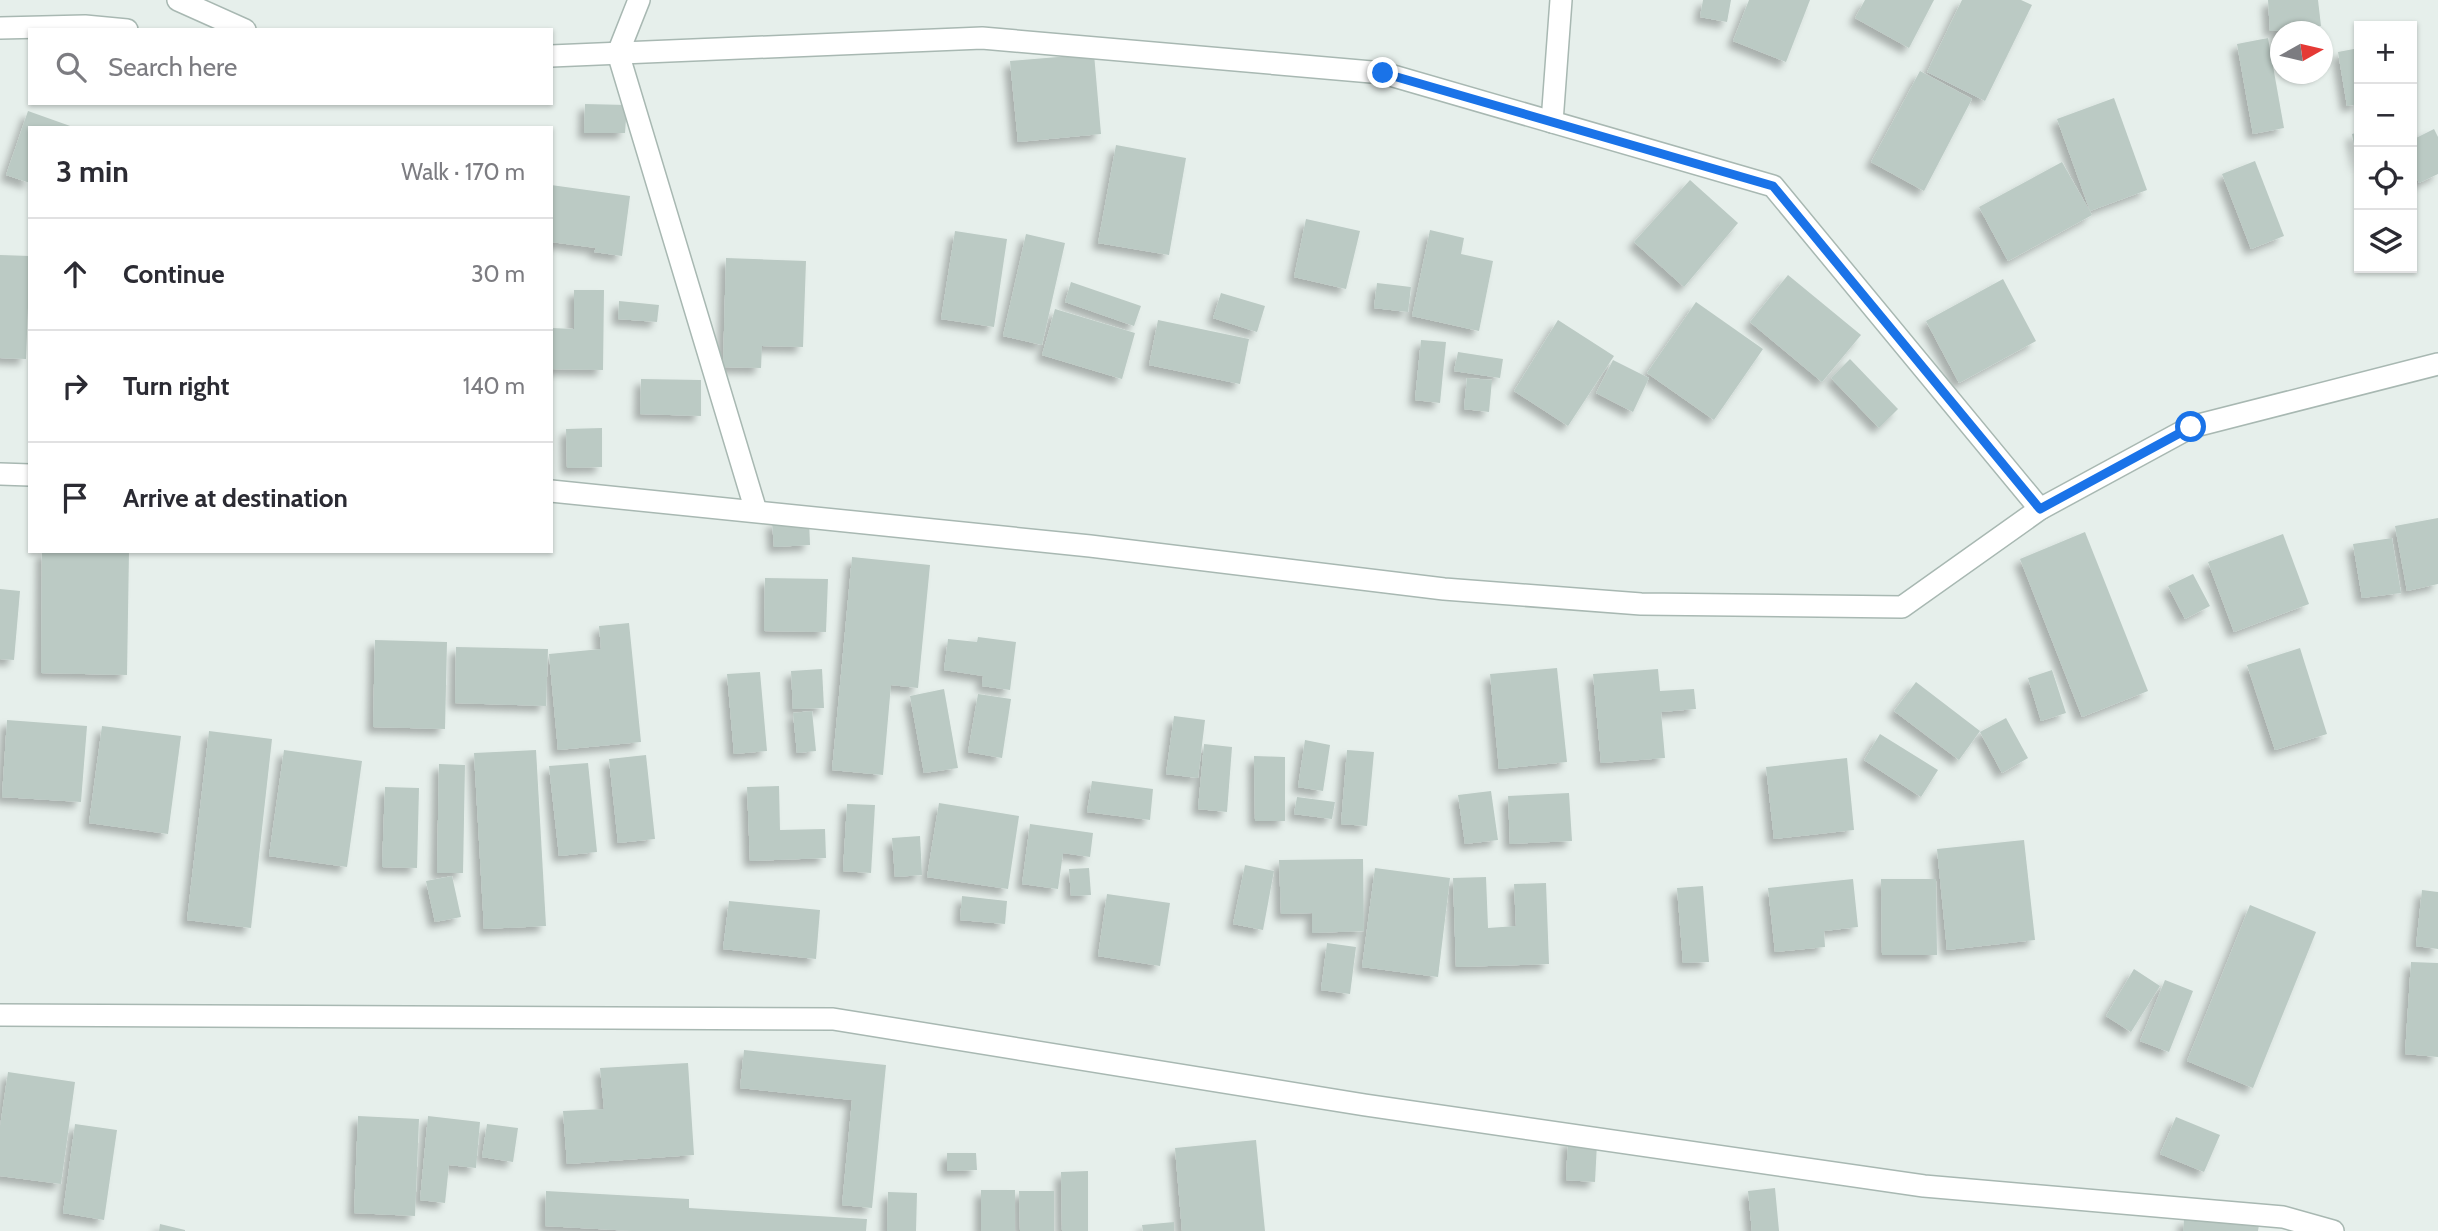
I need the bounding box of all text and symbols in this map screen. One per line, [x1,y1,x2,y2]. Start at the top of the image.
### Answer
north arrow [2270,21,2333,84]
map controls [2354,21,2417,273]
button: + [2354,21,2417,84]
search box [28,28,553,105]
icon: search [52,48,90,86]
text: Search here [108,51,237,83]
route end [1367,57,1398,88]
button: − [2354,84,2417,147]
button: locate [2354,147,2417,210]
text: 3 min [56,153,129,190]
text: Walk · 170 m [401,158,525,186]
button: layers [2354,210,2417,273]
icon: ahead [56,255,94,293]
text: Continue [123,258,225,290]
text: 30 m [471,260,525,288]
icon: right [56,367,94,405]
text: Turn right [123,370,229,402]
text: 140 m [463,372,525,400]
route start [2175,411,2206,442]
icon: arrive [56,479,94,517]
text: Arrive at destination [123,482,348,514]

